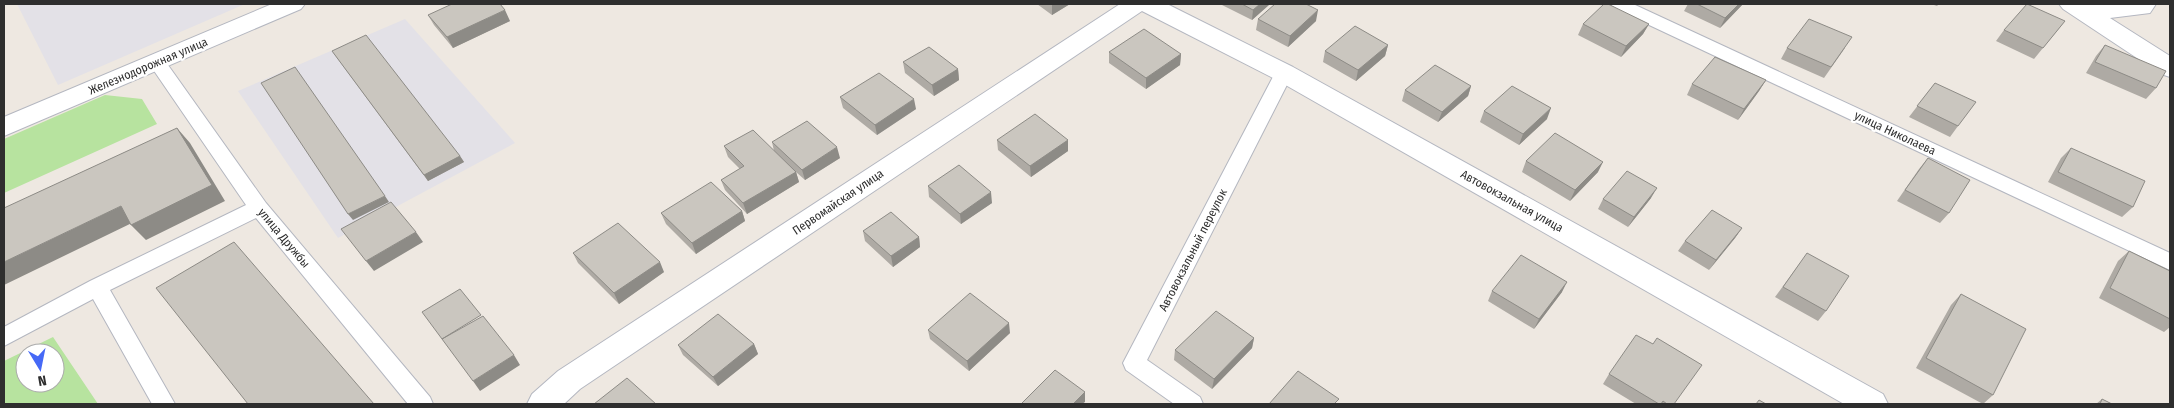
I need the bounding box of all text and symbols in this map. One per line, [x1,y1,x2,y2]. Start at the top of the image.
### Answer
street label: Железнодорожная улица [86,35,210,97]
street label: улица Николаева [1852,108,1938,158]
street label: Первомайская улица [790,166,886,238]
street label: Автовокзальная улица [1458,167,1566,235]
street label: Автовокзальный переулок [1156,186,1230,313]
street label: улица Дружбы [255,206,313,271]
north arrow [15,343,65,393]
text: N [37,371,48,389]

